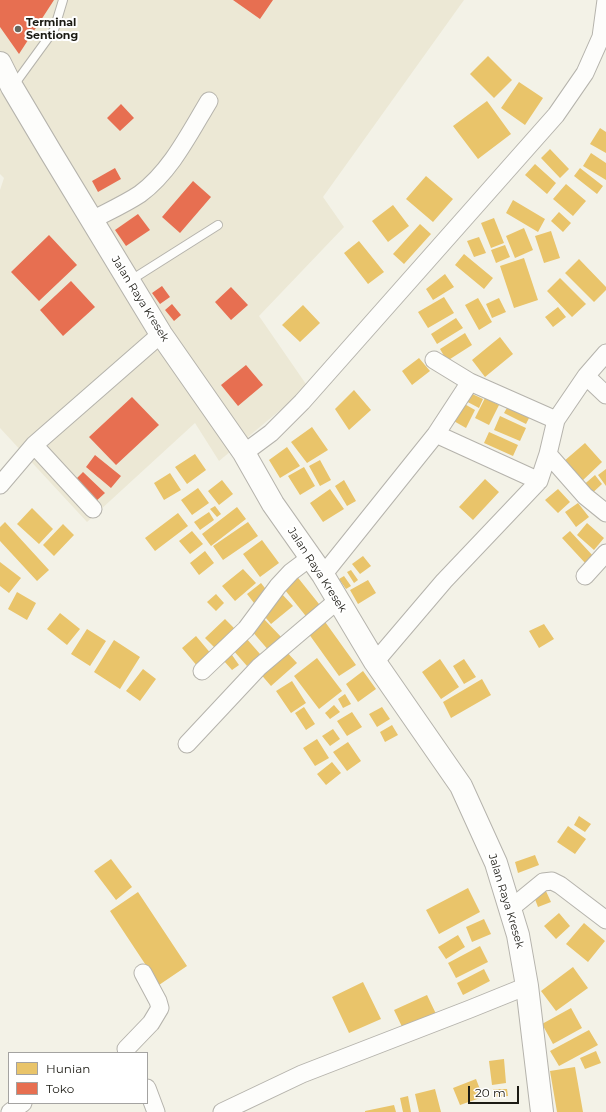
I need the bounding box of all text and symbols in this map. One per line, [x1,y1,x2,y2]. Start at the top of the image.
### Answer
place label: Terminal Sentiong [26,16,78,42]
marker: Terminal Sentiong [13,24,23,34]
street label: Jalan Raya Kresek [108,254,172,344]
street label: Jalan Raya Kresek [285,525,349,615]
street label: Jalan Raya Kresek [485,852,527,950]
legend [8,1052,148,1104]
text: Hunian [46,1061,90,1076]
scale bar [470,1078,521,1104]
text: Toko [46,1081,74,1096]
text: 20 m [475,1085,506,1100]

